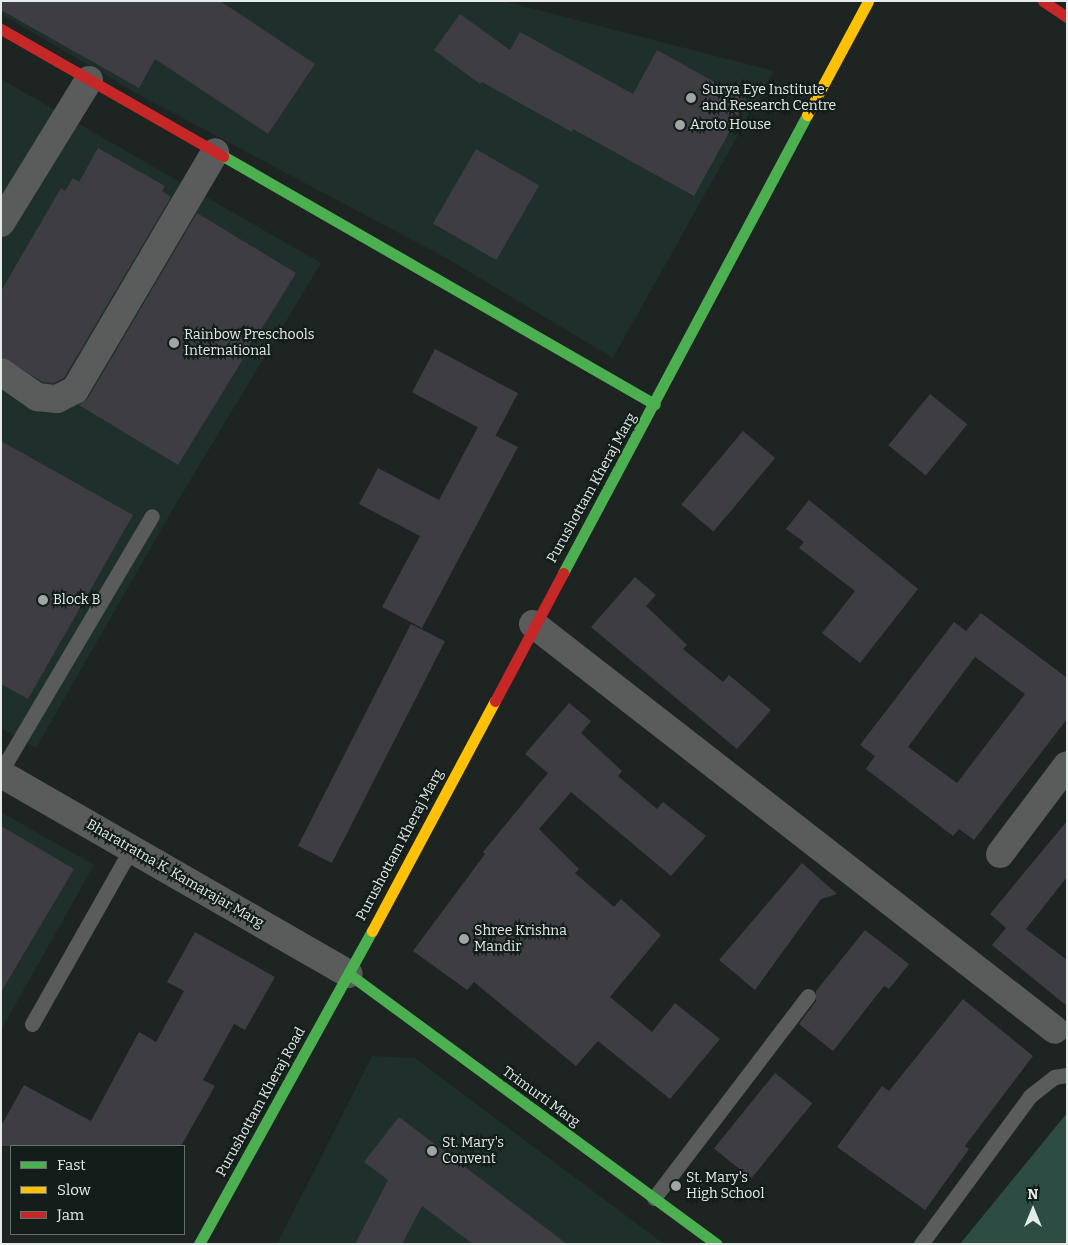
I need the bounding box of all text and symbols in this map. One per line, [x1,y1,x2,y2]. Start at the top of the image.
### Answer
place label: Surya Eye Institute and Research Centre [702,82,836,114]
marker: Surya Eye Institute and Research Centre [684,91,698,105]
place label: Aroto House [690,117,771,133]
marker: Aroto House [674,119,686,131]
place label: Rainbow Preschools International [184,327,314,360]
marker: Rainbow Preschools International [168,337,180,349]
street label: Purushottam Kheraj Marg [544,410,640,566]
place label: Block B [53,592,101,608]
marker: Block B [37,594,49,606]
street label: Purushottam Kheraj Marg [353,767,447,923]
street label: Bharatratna K. Kamarajar Marg [83,816,267,932]
place label: Shree Krishna Mandir [474,923,567,956]
marker: Shree Krishna Mandir [458,933,470,945]
street label: Purushottam Kheraj Road [213,1024,309,1180]
street label: Trimurti Marg [499,1063,583,1131]
place label: St. Mary's Convent [442,1135,504,1168]
legend [10,1145,185,1235]
marker: St. Mary's Convent [426,1145,438,1157]
text: Fast [57,1156,86,1174]
place label: St. Mary's High School [686,1170,764,1202]
marker: St. Mary's High School [670,1180,682,1192]
text: Slow [57,1181,91,1199]
north arrow [1008,1185,1058,1235]
text: N [1028,1186,1038,1203]
text: Jam [57,1206,84,1224]

